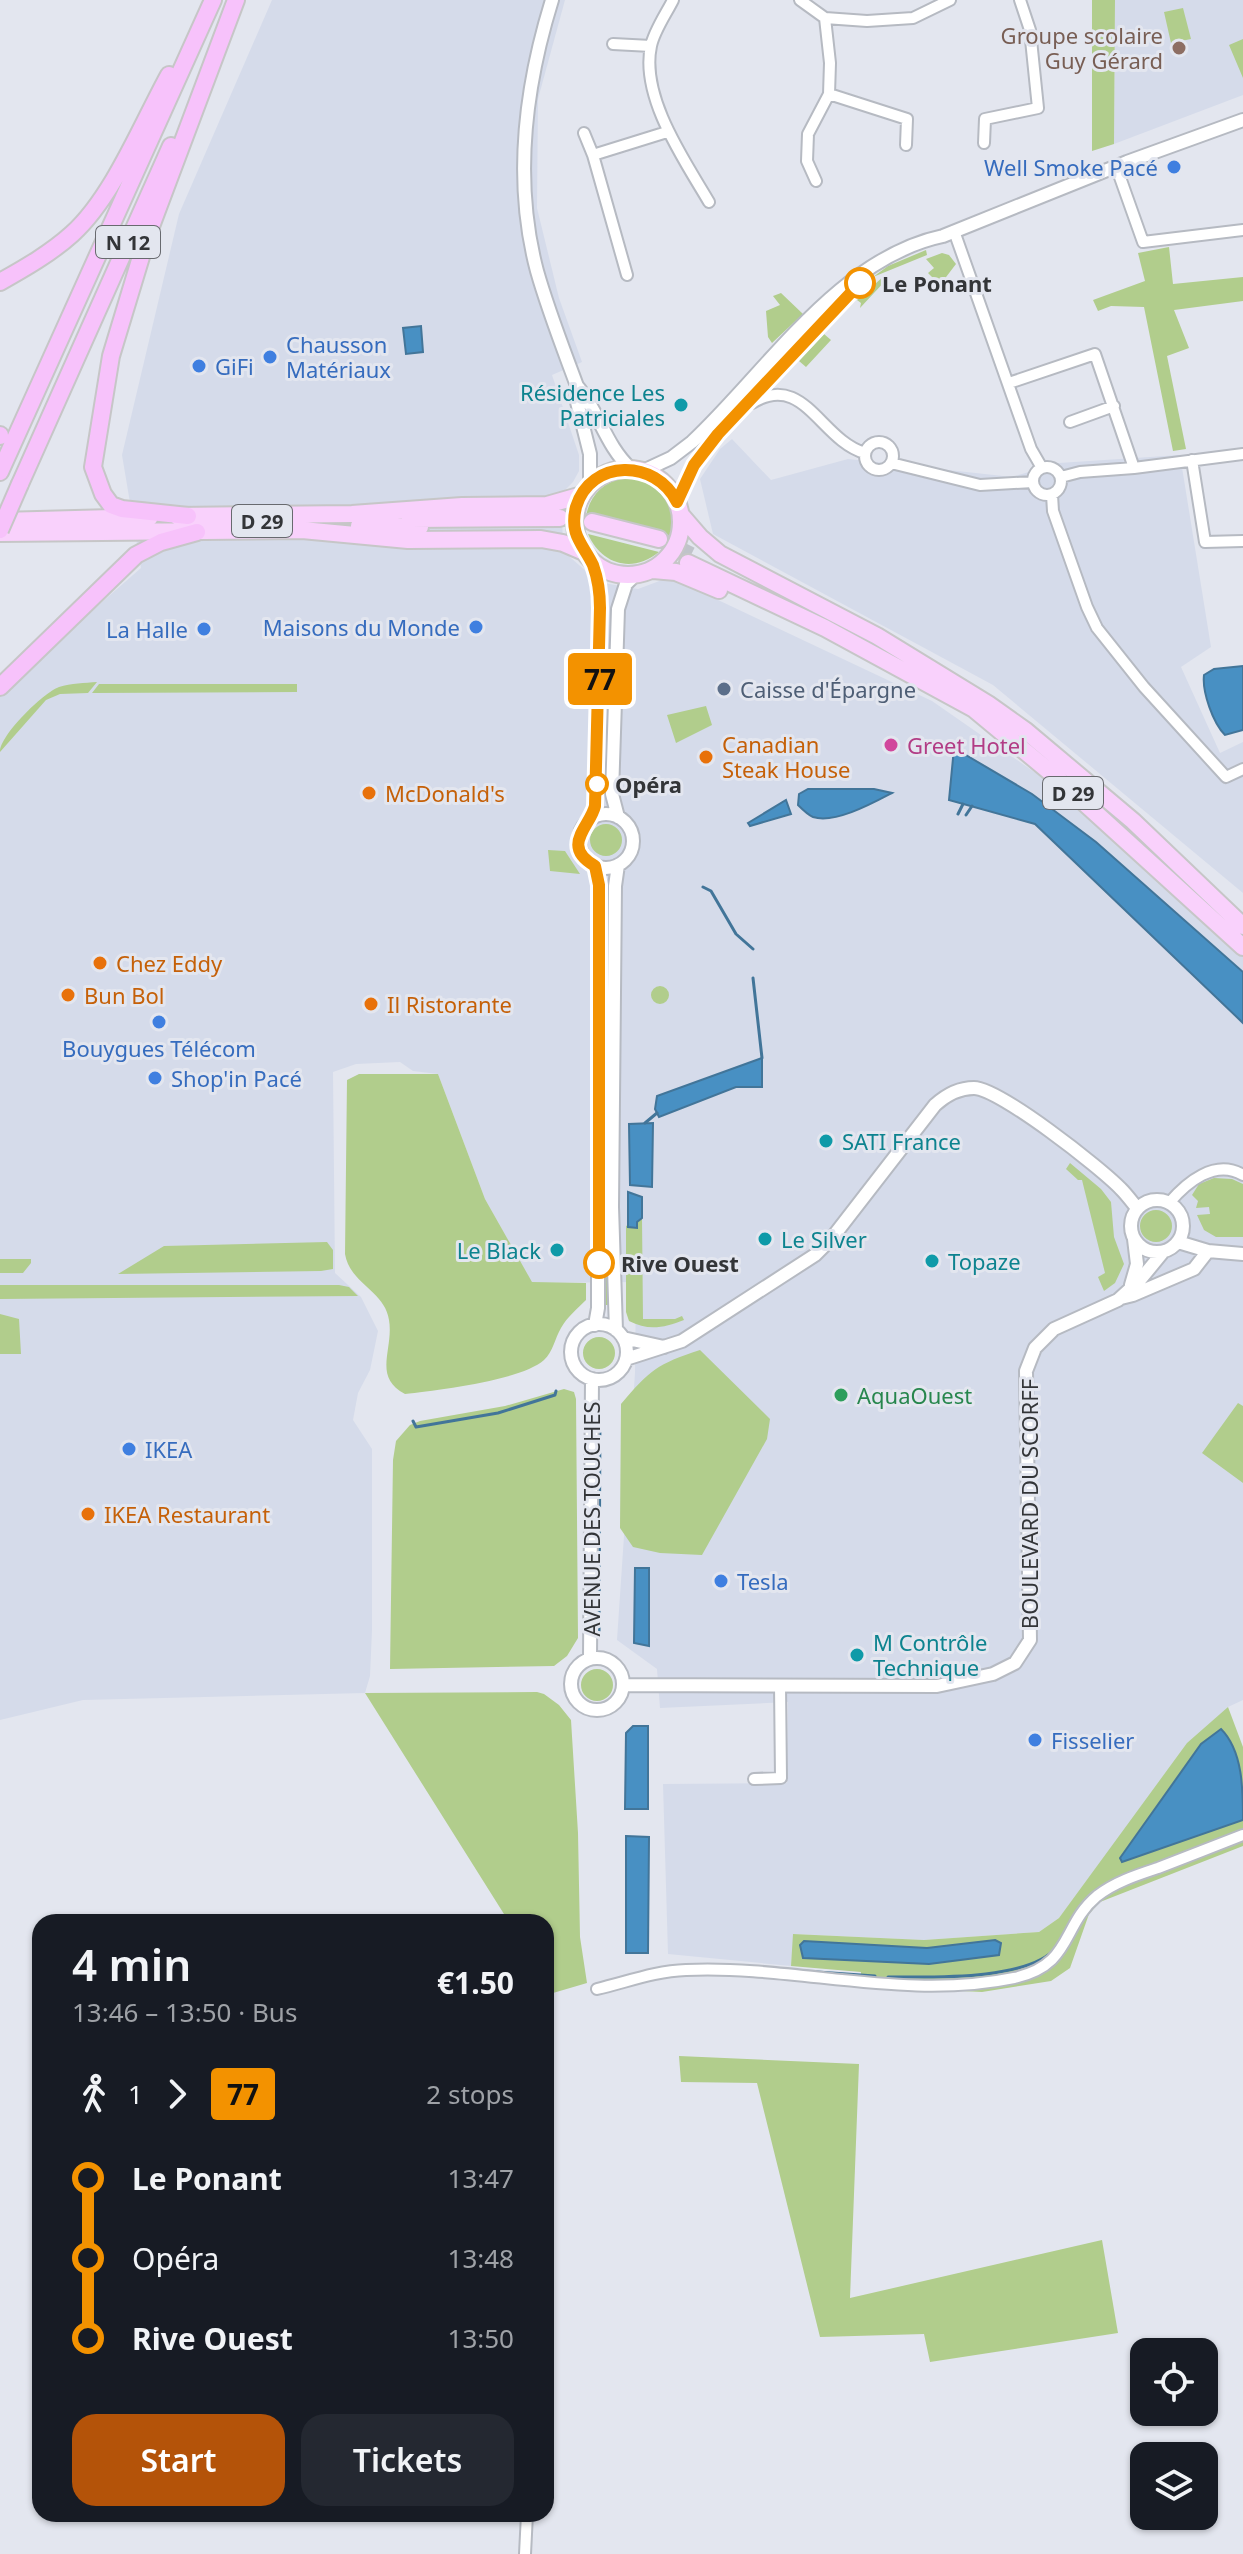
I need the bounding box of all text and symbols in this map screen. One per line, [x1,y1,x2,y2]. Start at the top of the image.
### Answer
place label: Groupe scolaire Guy Gérard [1001,20,1163,75]
marker: Groupe scolaire Guy Gérard [1170,39,1188,57]
place label: Well Smoke Pacé [984,152,1158,182]
marker: Well Smoke Pacé [1165,158,1183,176]
road number: N 12 [96,226,160,258]
marker: Le Ponant [845,268,875,298]
place label: Le Ponant [882,268,992,298]
place label: Chausson Matériaux [286,329,391,384]
marker: Chausson Matériaux [261,348,279,366]
place label: GiFi [215,351,254,381]
marker: GiFi [190,357,208,375]
place label: Résidence Les Patriciales [520,377,665,432]
marker: Résidence Les Patriciales [672,396,690,414]
road number: D 29 [232,505,292,537]
place label: Maisons du Monde [263,612,460,642]
place label: La Halle [106,614,188,644]
marker: Maisons du Monde [467,618,485,636]
marker: La Halle [195,620,213,638]
line badge: 77 [564,653,636,705]
text: 77 [584,660,616,698]
place label: Caisse d'Épargne [740,674,916,704]
marker: Caisse d'Épargne [715,680,733,698]
place label: Canadian Steak House [722,729,850,784]
place label: Greet Hotel [907,730,1026,760]
marker: Greet Hotel [882,736,900,754]
marker: Canadian Steak House [697,748,715,766]
place label: Opéra [615,769,682,799]
marker: Opéra [586,773,608,795]
road number: D 29 [1043,777,1103,809]
place label: McDonald's [385,778,505,808]
marker: McDonald's [360,784,378,802]
place label: Chez Eddy [116,948,223,978]
marker: Chez Eddy [91,954,109,972]
place label: Bun Bol [84,980,165,1010]
marker: Bun Bol [59,986,77,1004]
place label: Il Ristorante [387,989,512,1019]
marker: Il Ristorante [362,995,380,1013]
marker: Bouygues Télécom [150,1013,168,1031]
place label: Bouygues Télécom [62,1033,256,1063]
place label: Shop'in Pacé [171,1063,302,1093]
marker: Shop'in Pacé [146,1069,164,1087]
place label: SATI France [842,1126,961,1156]
marker: SATI France [817,1132,835,1150]
place label: Le Silver [781,1224,867,1254]
marker: Le Silver [756,1230,774,1248]
place label: Le Black [457,1235,541,1265]
marker: Le Black [548,1241,566,1259]
place label: Topaze [948,1246,1021,1276]
marker: Rive Ouest [584,1248,614,1278]
place label: Rive Ouest [621,1248,739,1278]
marker: Topaze [923,1252,941,1270]
street label: BOULEVARD DU SCORFF [1014,1379,1044,1629]
place label: AquaOuest [857,1380,972,1410]
marker: AquaOuest [832,1386,850,1404]
street label: AVENUE DES TOUCHES [576,1401,606,1637]
place label: IKEA [145,1434,193,1464]
marker: IKEA [120,1440,138,1458]
place label: IKEA Restaurant [104,1499,270,1529]
marker: IKEA Restaurant [79,1505,97,1523]
place label: Tesla [737,1566,789,1596]
marker: Tesla [712,1572,730,1590]
place label: M Contrôle Technique [873,1627,987,1682]
marker: M Contrôle Technique [848,1646,866,1664]
place label: Fisselier [1051,1725,1134,1755]
marker: Fisselier [1026,1731,1044,1749]
text: 4 min [72,1934,191,1994]
text: €1.50 [437,1962,514,2003]
text: 13:46 – 13:50 · Bus [72,1994,297,2030]
icon: walk [72,2072,116,2116]
icon: forward [155,2072,199,2116]
text: 77 [227,2075,259,2113]
text: 1 [128,2076,143,2112]
text: 2 stops [426,2076,514,2112]
text: Le Ponant [132,2158,282,2199]
text: 13:47 [448,2160,514,2196]
text: Opéra [132,2238,219,2279]
text: 13:48 [448,2240,514,2276]
text: Rive Ouest [132,2318,293,2359]
text: 13:50 [448,2320,514,2356]
map controls [1130,2338,1218,2530]
button: locate [1130,2338,1218,2426]
button: Start [72,2414,285,2506]
button: Tickets [301,2414,514,2506]
button: layers [1130,2442,1218,2530]

